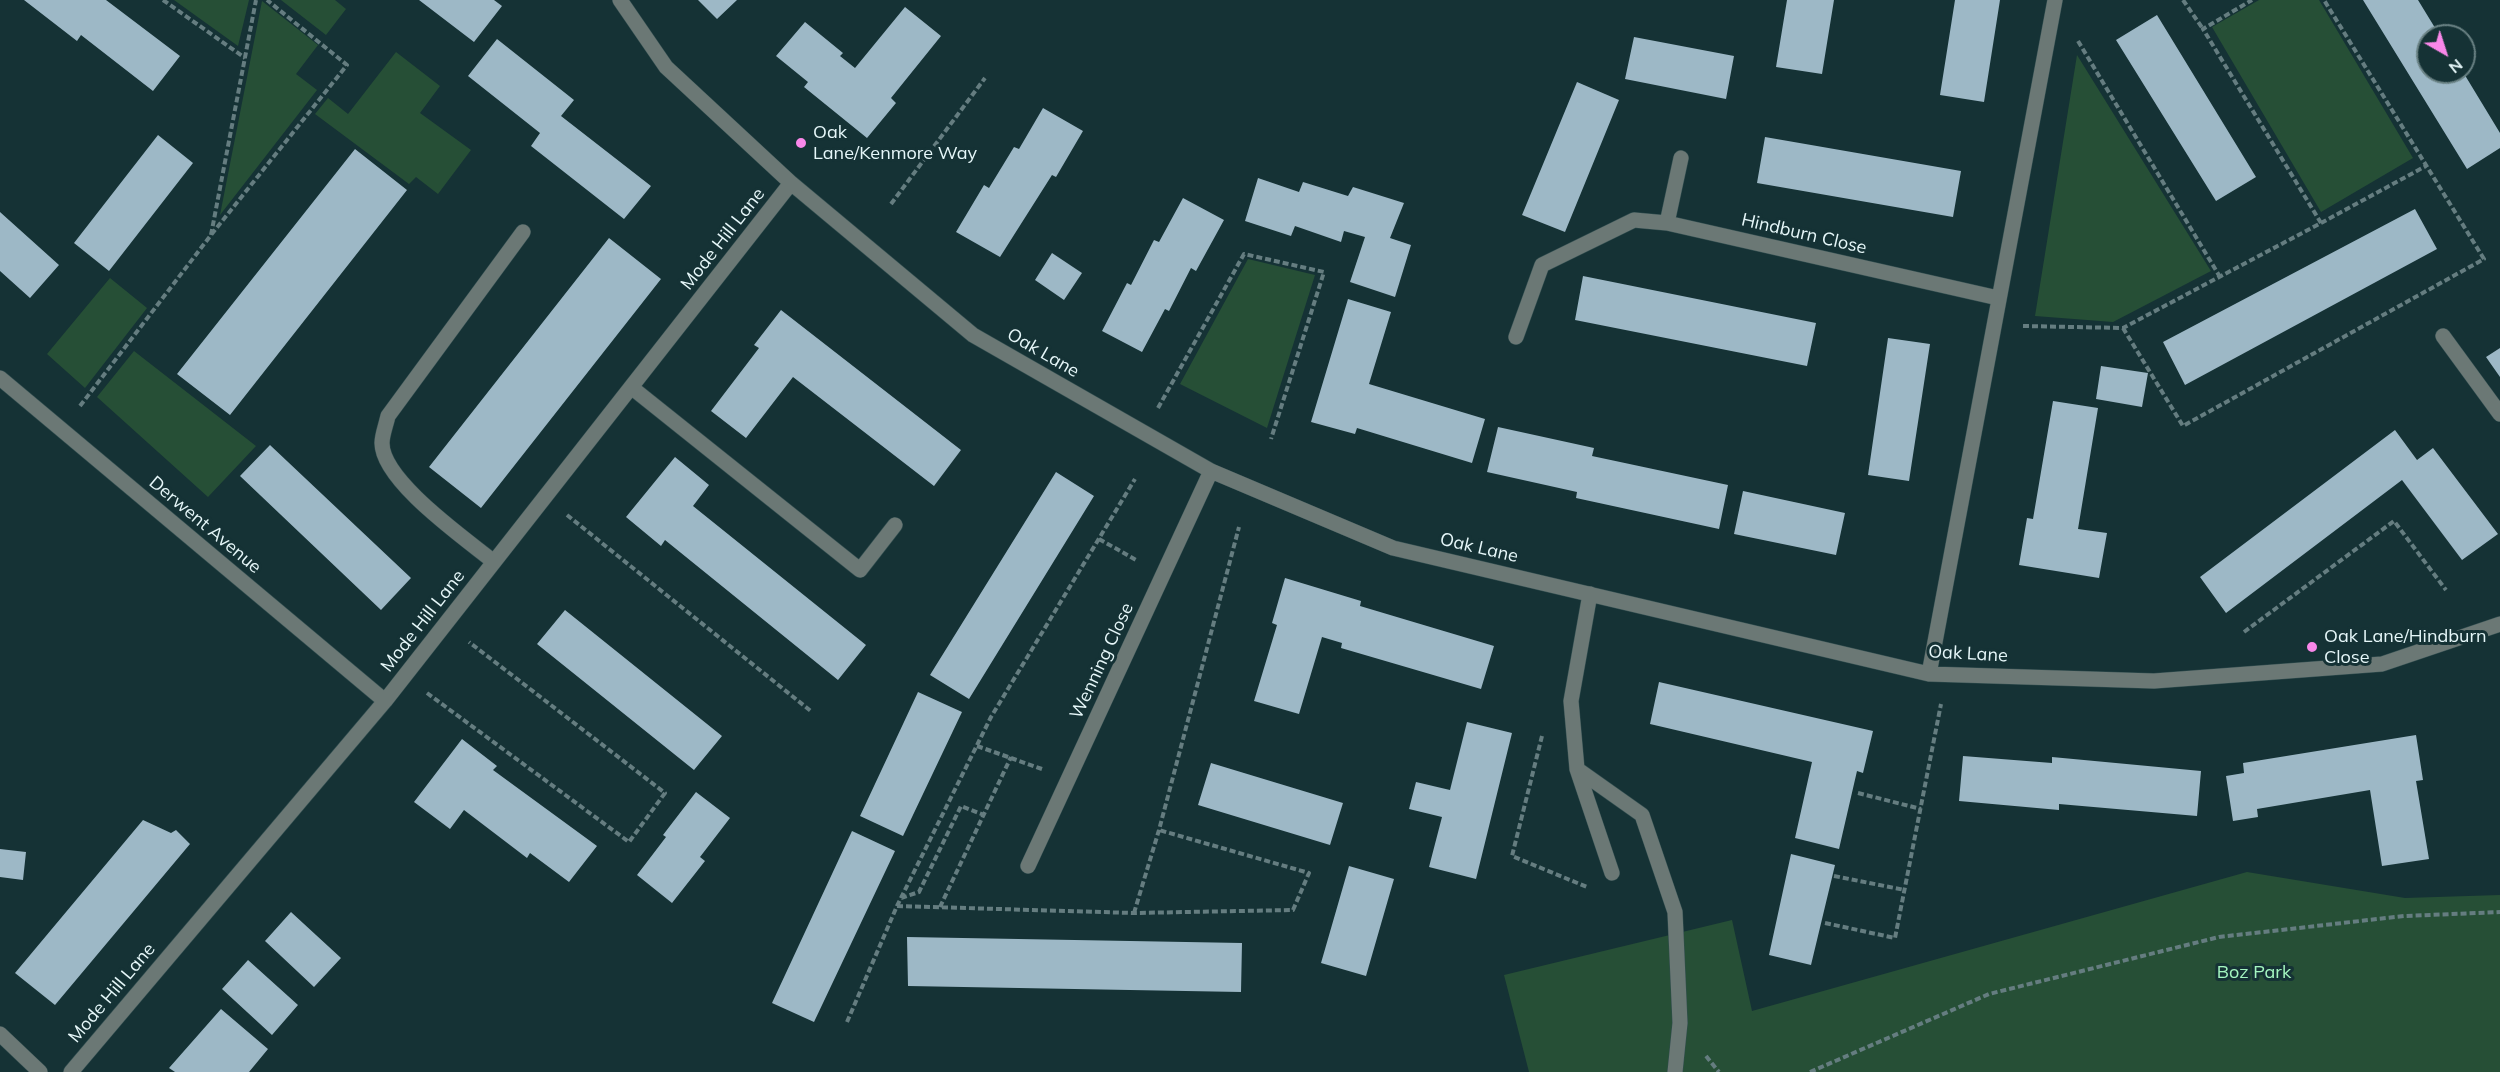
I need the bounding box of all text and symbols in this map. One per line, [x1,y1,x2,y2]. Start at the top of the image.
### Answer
north arrow [2416,24,2476,84]
text: N [2445,55,2467,78]
place label: Oak Lane/Kenmore Way [813,122,977,164]
marker: Oak Lane/Kenmore Way [794,136,808,150]
street label: Mode Hill Lane [677,184,769,294]
street label: Hindburn Close [1739,209,1869,259]
street label: Oak Lane [1003,324,1083,382]
street label: Derwent Avenue [144,472,266,578]
street label: Oak Lane [1438,529,1520,567]
street label: Mode Hill Lane [377,566,469,676]
street label: Wenning Close [1066,599,1138,723]
place label: Oak Lane/Hindburn Close [2324,626,2487,668]
marker: Oak Lane/Hindburn Close [2305,640,2319,654]
street label: Oak Lane [1928,641,2008,667]
street label: Mode Hill Lane [64,939,160,1047]
park label: Boz Park [2217,962,2291,984]

